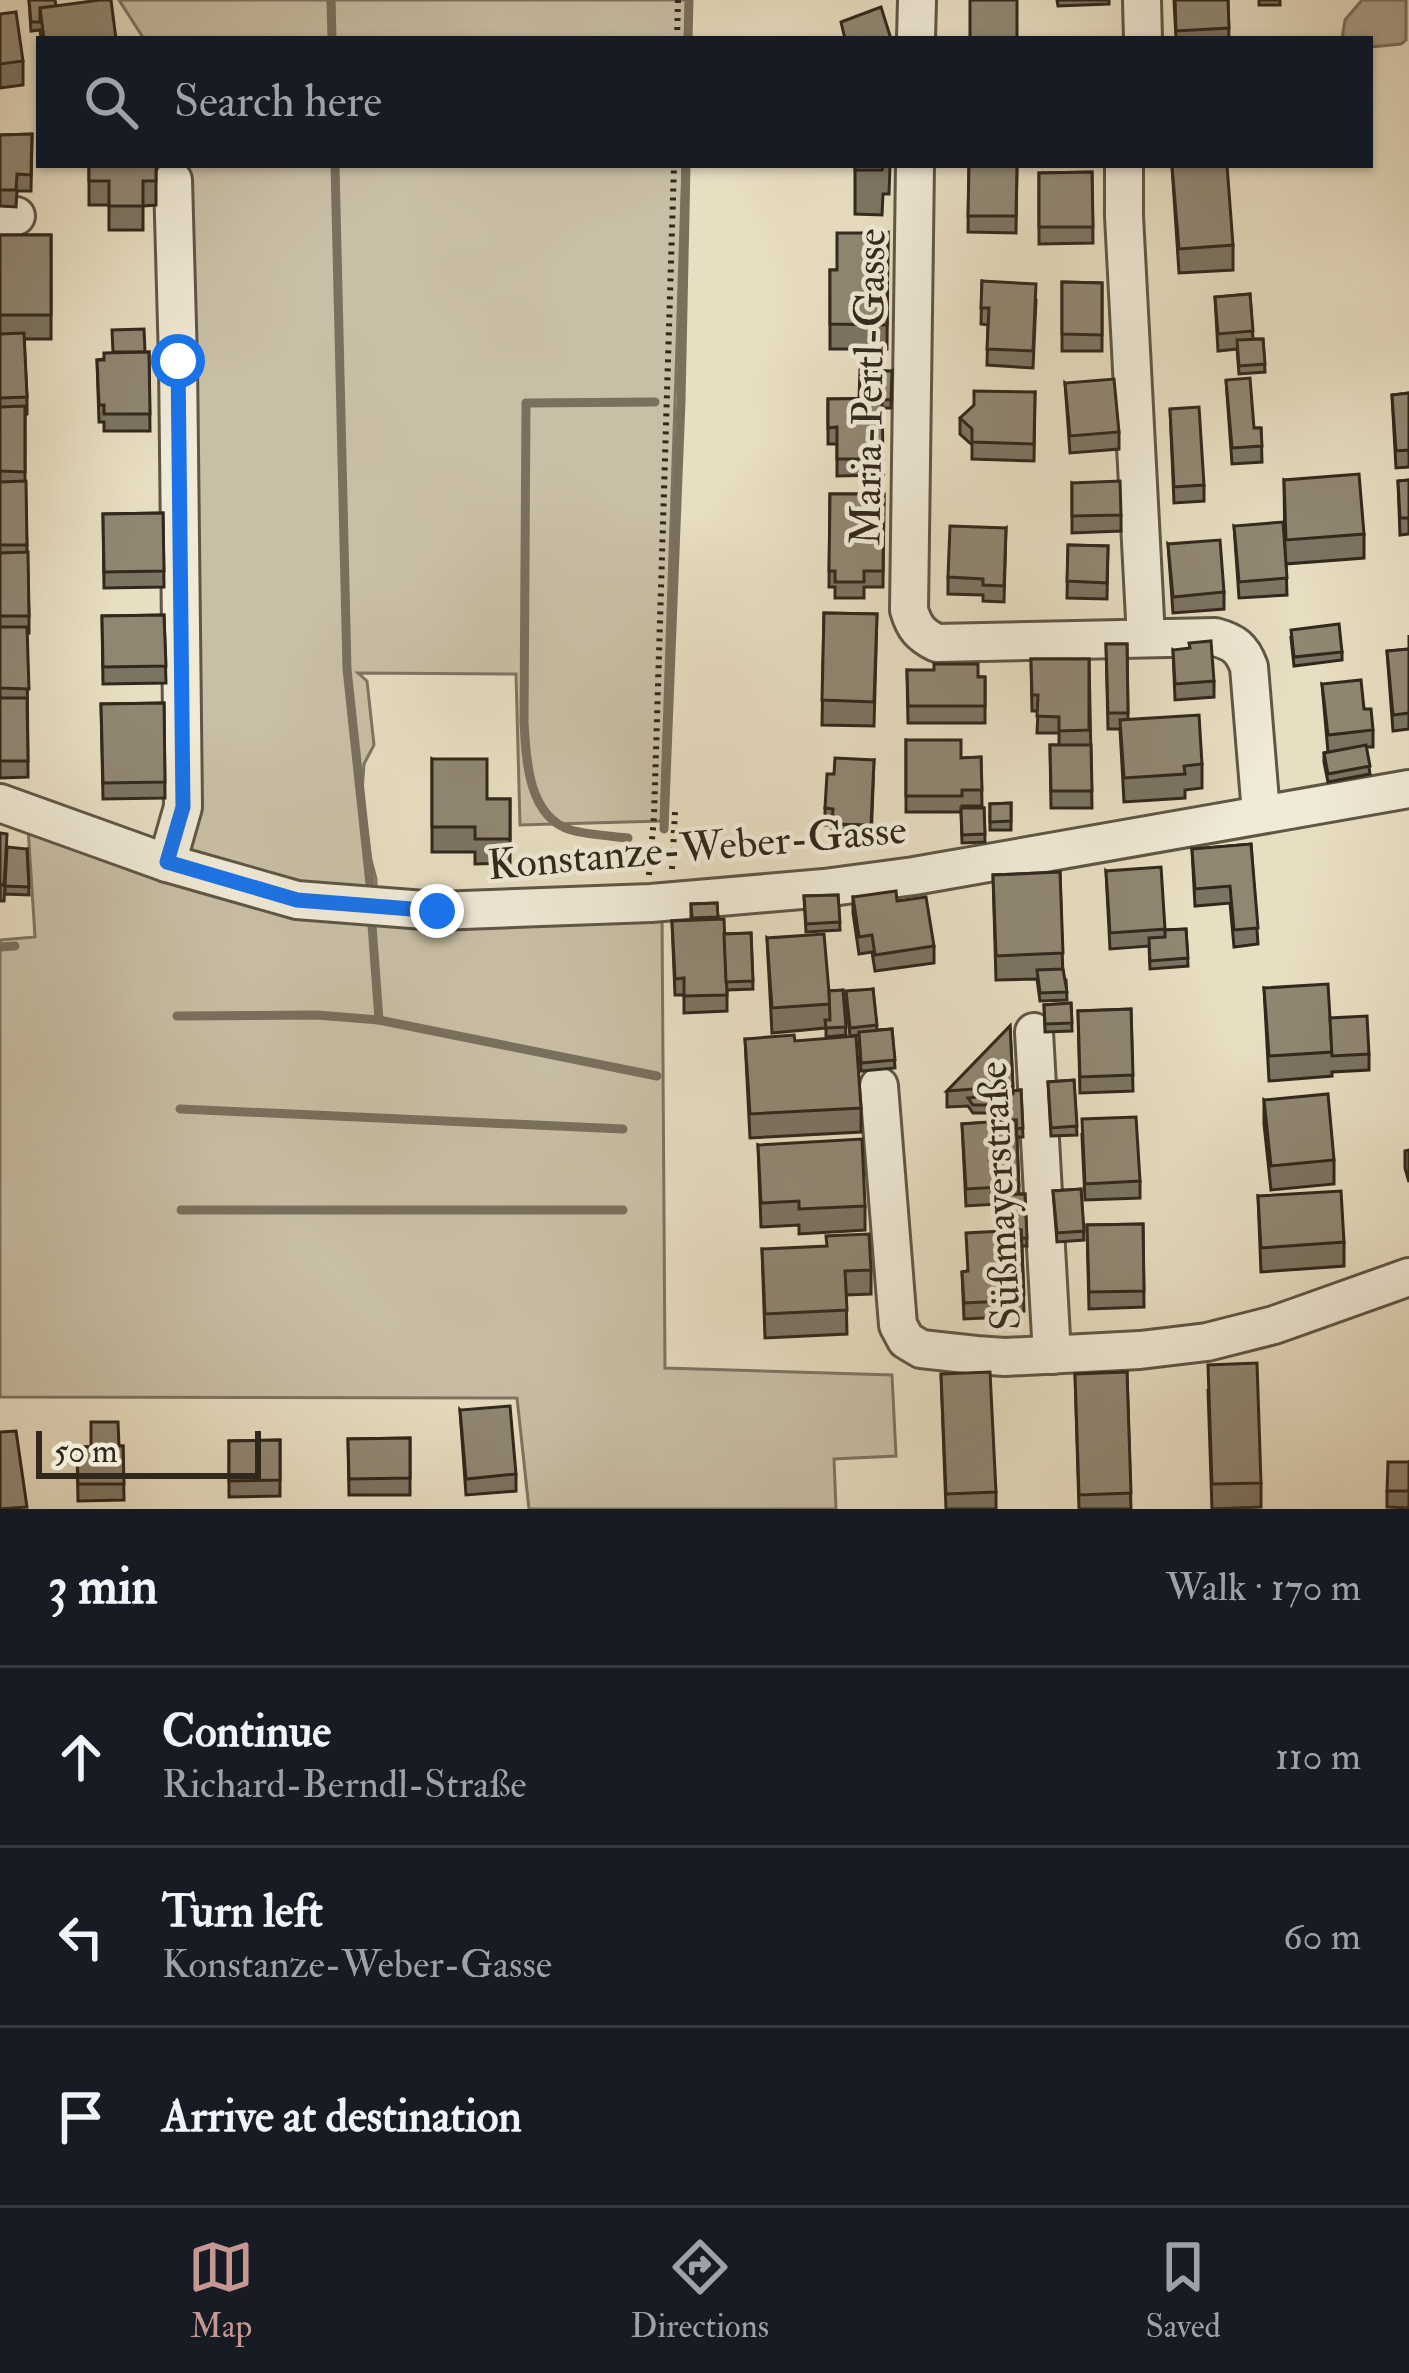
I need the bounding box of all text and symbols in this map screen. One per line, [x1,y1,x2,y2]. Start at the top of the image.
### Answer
search box [36,36,1373,168]
icon: search [78,69,144,135]
text: Search here [174,74,382,130]
street label: Maria-Pertl-Gasse [840,228,898,546]
route start [151,334,205,388]
street label: Konstanze-Weber-Gasse [486,804,909,892]
route end [410,884,464,938]
street label: Süßmayerstraße [967,1060,1033,1332]
scale bar [36,1425,261,1478]
text: 50 m [54,1431,118,1472]
text: 3 min [48,1555,158,1619]
text: Walk · 170 m [1166,1563,1361,1612]
text: Continue [162,1704,331,1760]
icon: ahead [48,1724,114,1790]
text: 110 m [1275,1732,1361,1781]
text: Richard-Berndl-Straße [162,1760,527,1809]
text: Turn left [162,1884,323,1940]
icon: left [48,1904,114,1970]
text: 60 m [1283,1912,1361,1961]
text: Konstanze-Weber-Gasse [162,1940,552,1989]
icon: arrive [48,2084,114,2150]
text: Arrive at destination [162,2089,522,2145]
tab: Map [188,2234,254,2347]
tab: Directions [631,2234,769,2347]
tab: Saved [1145,2234,1221,2347]

